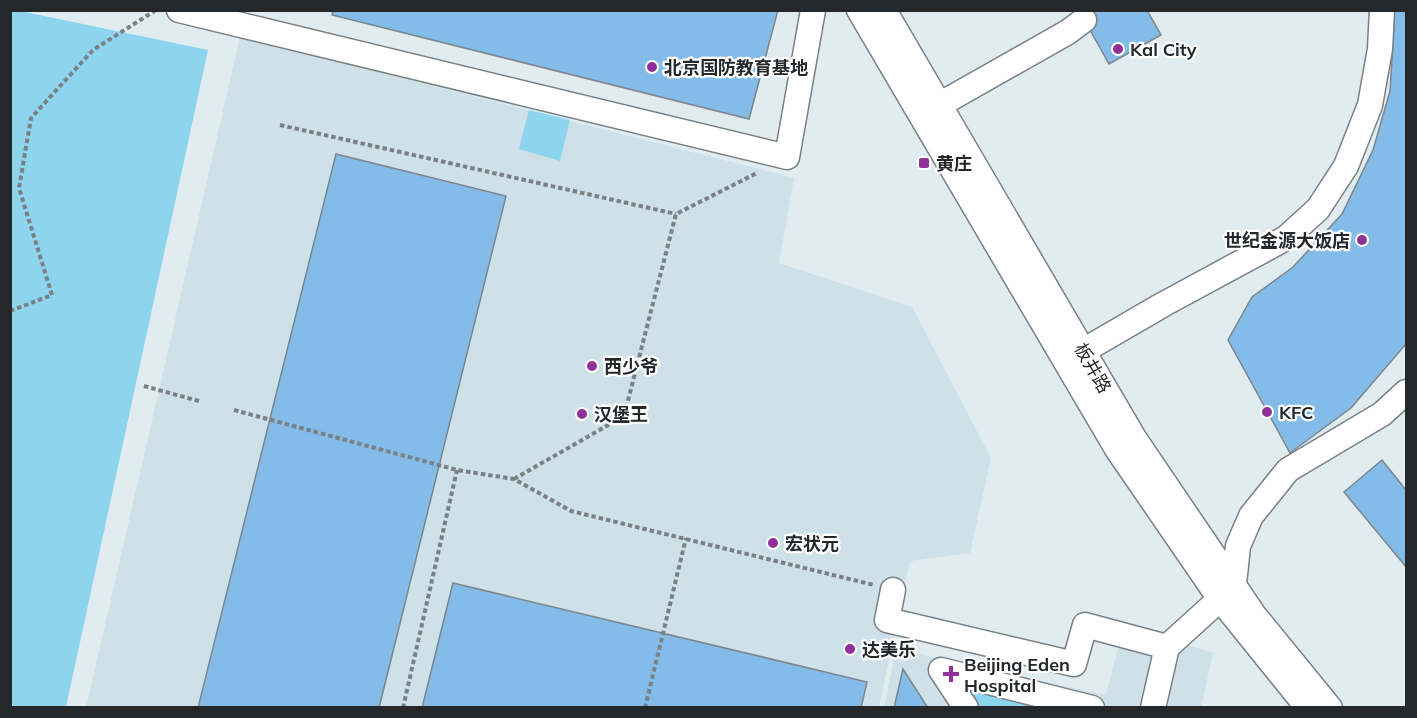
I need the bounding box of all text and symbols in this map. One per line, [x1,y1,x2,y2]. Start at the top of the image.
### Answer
place label: Kal City [1130,38,1197,61]
marker: Kal City [1111,42,1125,56]
place label: 北京国防教育基地 [664,56,808,79]
marker: 北京国防教育基地 [645,60,659,74]
place label: 黄庄 [936,152,972,175]
marker: 黄庄 [917,156,931,170]
place label: 世纪金源大饭店 [1224,229,1350,252]
marker: 世纪金源大饭店 [1355,233,1369,247]
street label: 板井路 [1070,339,1116,397]
place label: 西少爷 [604,355,658,378]
marker: 西少爷 [585,359,599,373]
place label: KFC [1279,401,1313,424]
place label: 汉堡王 [594,403,648,426]
marker: KFC [1260,405,1274,419]
marker: 汉堡王 [575,407,589,421]
place label: 宏状元 [785,532,839,555]
marker: 宏状元 [766,536,780,550]
place label: 达美乐 [862,638,916,661]
marker: 达美乐 [843,642,857,656]
place label: Beijing Eden Hospital [964,653,1070,697]
marker: Beijing Eden Hospital [942,665,960,683]

